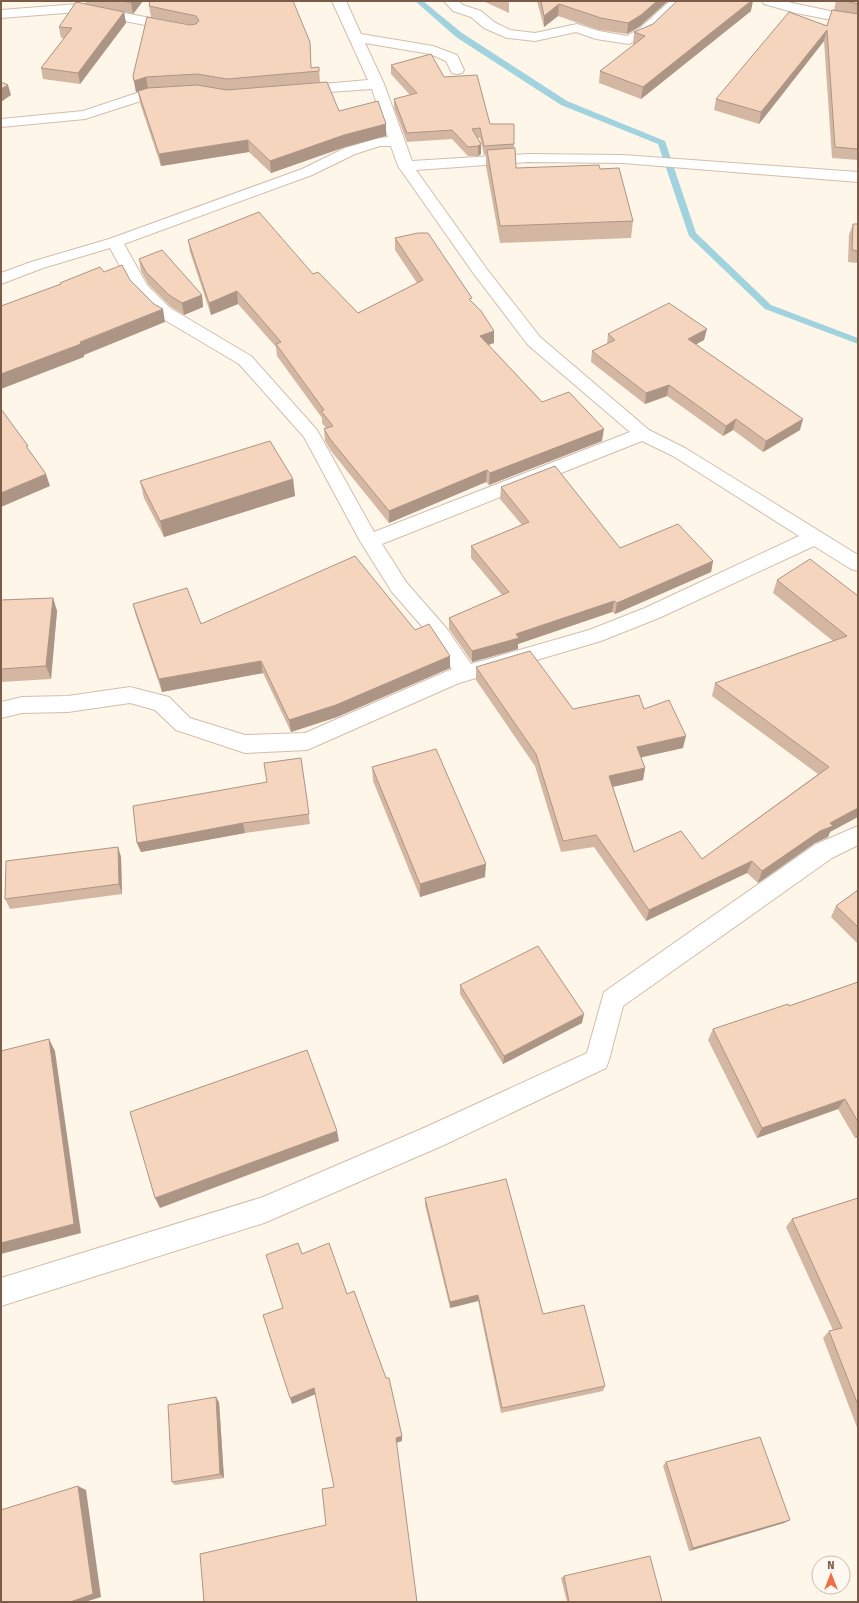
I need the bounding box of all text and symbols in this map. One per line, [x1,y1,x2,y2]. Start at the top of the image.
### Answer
north arrow [811,1555,851,1595]
text: N [827,1559,835,1572]

